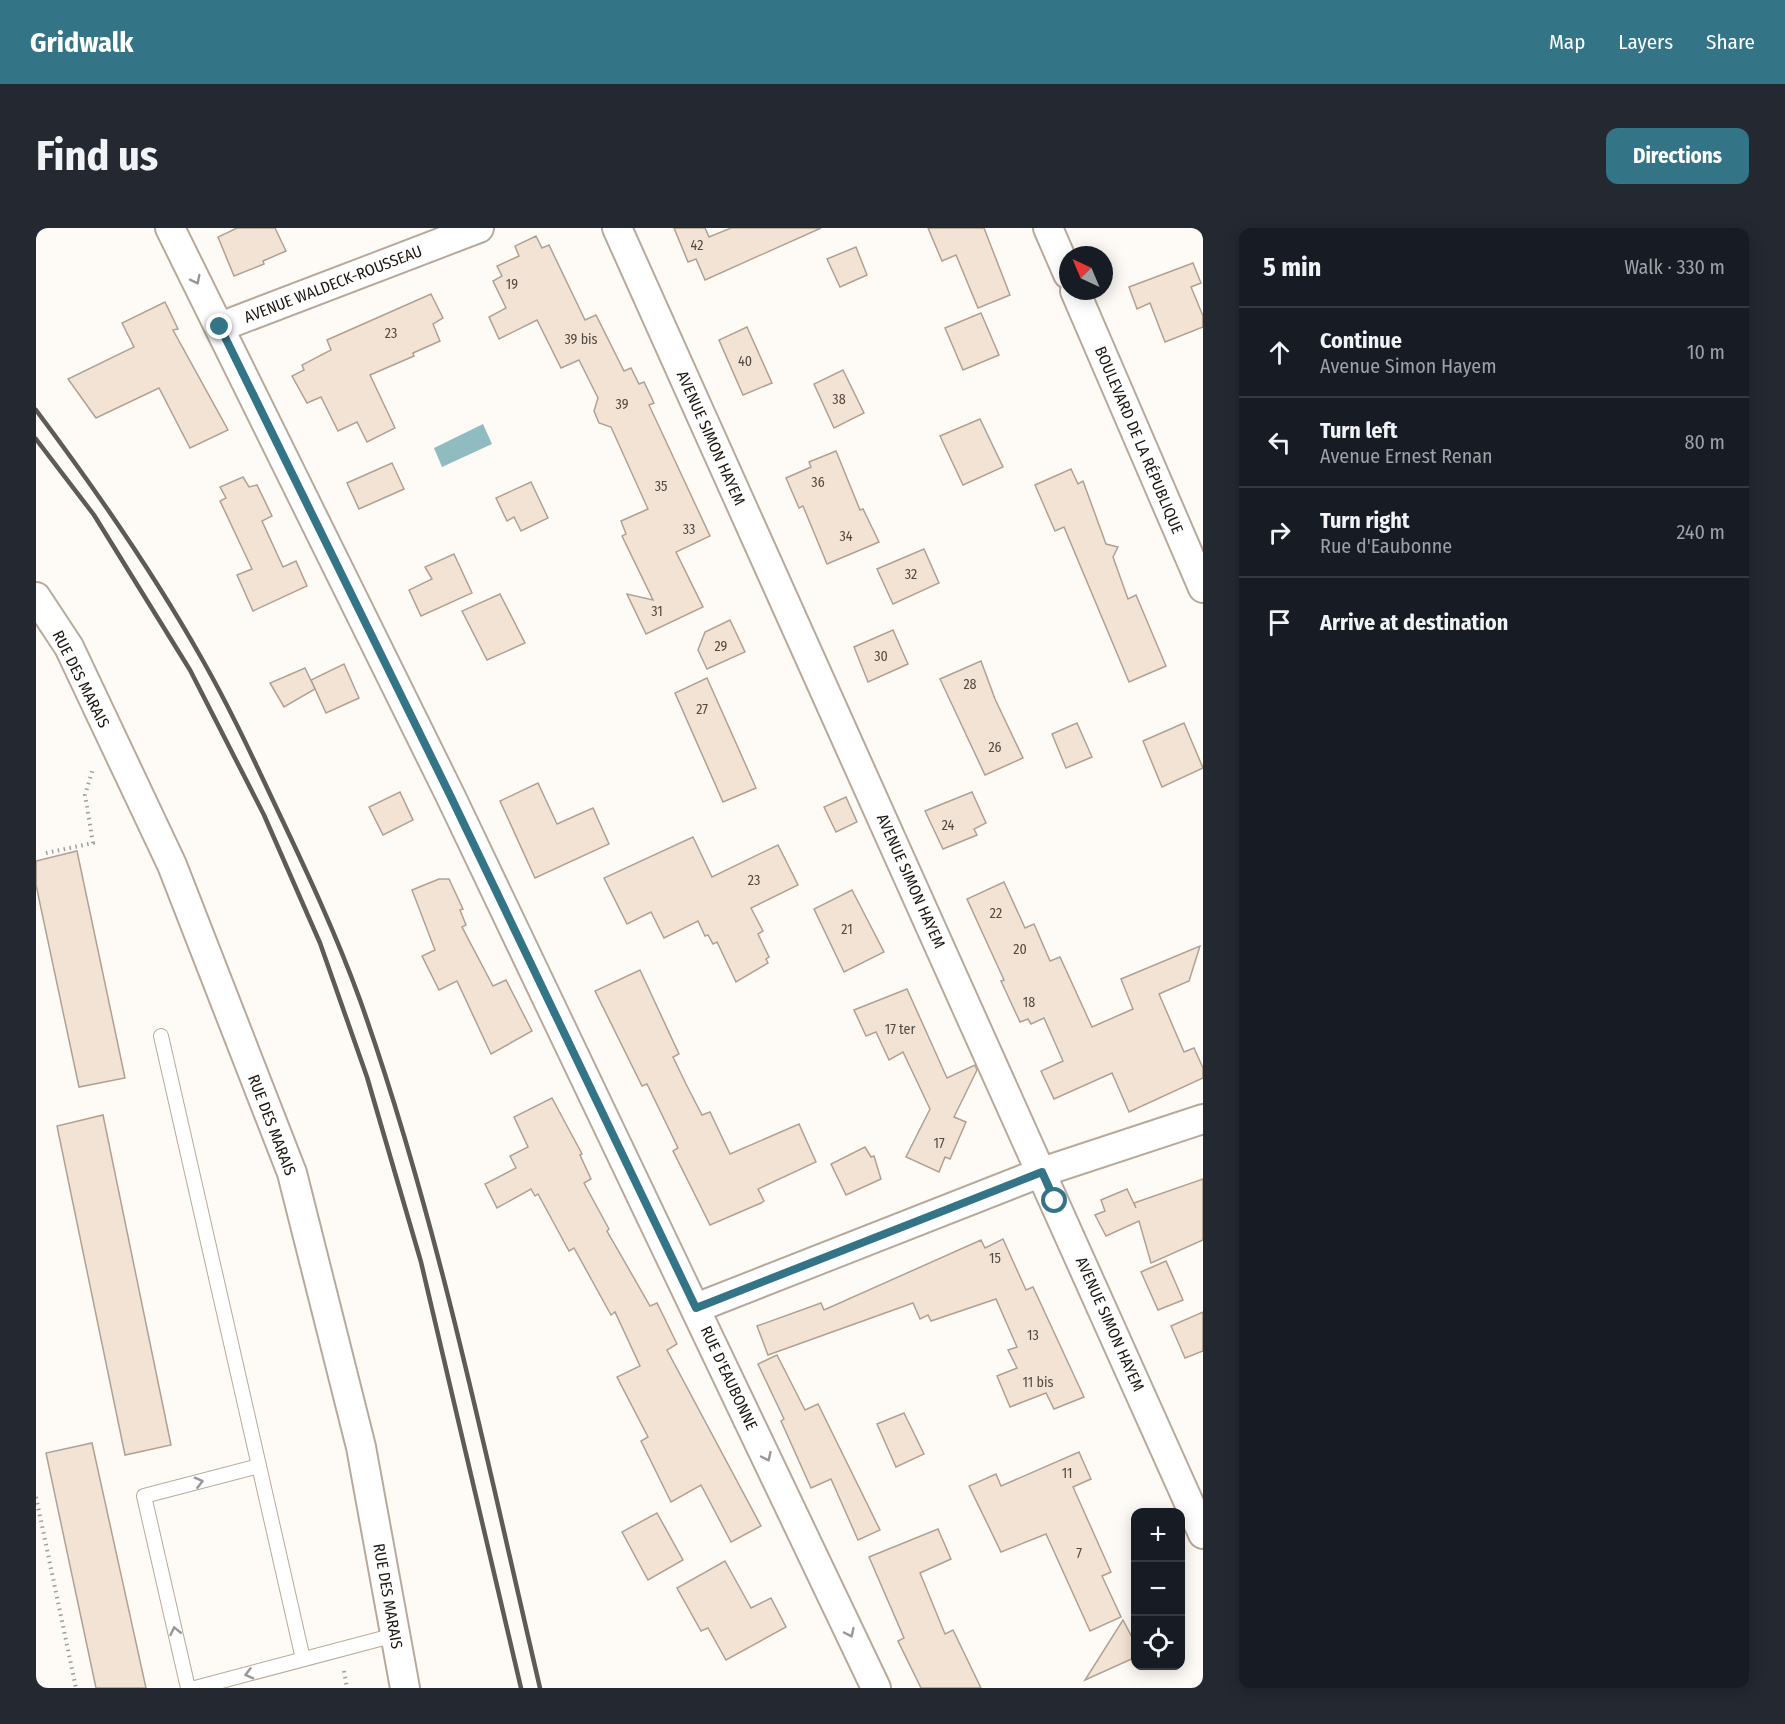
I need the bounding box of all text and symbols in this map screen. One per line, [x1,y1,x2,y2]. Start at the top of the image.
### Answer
text: Gridwalk [30,26,134,59]
text: Map [1549,29,1585,55]
text: Layers [1618,29,1673,55]
text: Share [1706,29,1755,55]
button: Directions [1606,128,1749,184]
text: Find us [36,131,158,181]
house number: 42 [691,237,703,254]
street label: AVENUE WALDECK-ROUSSEAU [241,241,425,327]
north arrow [1059,246,1113,300]
text: 5 min [1263,252,1321,283]
text: Walk · 330 m [1624,255,1725,279]
one-way arrow [189,274,200,285]
house number: 19 [506,276,518,293]
route end [206,313,232,339]
house number: 23 [385,325,397,342]
text: Continue [1320,327,1402,354]
house number: 39 bis [564,331,598,348]
icon: ahead [1263,336,1296,369]
text: 10 m [1687,340,1725,364]
street label: BOULEVARD DE LA RÉPUBLIQUE [1091,343,1187,537]
house number: 40 [738,353,752,370]
text: Avenue Simon Hayem [1320,354,1497,378]
street label: AVENUE SIMON HAYEM [673,368,749,508]
house number: 38 [832,391,846,408]
house number: 39 [616,396,629,413]
text: Turn left [1320,417,1398,444]
icon: left [1263,426,1296,459]
text: 80 m [1685,430,1725,454]
text: Avenue Ernest Renan [1320,444,1493,468]
house number: 36 [811,474,825,491]
house number: 35 [655,478,667,495]
text: Turn right [1320,507,1409,534]
icon: right [1263,516,1296,549]
text: 240 m [1676,520,1725,544]
house number: 33 [683,521,695,538]
house number: 34 [839,528,853,545]
text: Rue d'Eaubonne [1320,534,1452,558]
house number: 32 [905,566,917,583]
house number: 31 [651,603,663,620]
icon: arrive [1263,606,1296,639]
text: Arrive at destination [1320,609,1508,636]
street label: RUE DES MARAIS [48,627,114,731]
house number: 29 [715,638,728,655]
house number: 30 [874,648,888,665]
house number: 28 [963,676,977,693]
house number: 27 [696,701,708,718]
house number: 26 [988,739,1002,756]
street label: AVENUE SIMON HAYEM [873,811,949,951]
house number: 24 [942,817,955,834]
house number: 23 [748,872,760,889]
house number: 22 [990,905,1002,922]
house number: 21 [841,921,853,938]
house number: 20 [1013,941,1027,958]
house number: 18 [1023,994,1035,1011]
house number: 17 ter [885,1021,915,1038]
street label: RUE DES MARAIS [244,1072,300,1178]
house number: 17 [933,1135,945,1152]
route start [1041,1187,1067,1213]
house number: 15 [989,1250,1001,1267]
street label: AVENUE SIMON HAYEM [1072,1254,1148,1394]
street label: RUE D'EAUBONNE [697,1323,761,1433]
house number: 13 [1027,1327,1039,1344]
house number: 11 bis [1023,1374,1054,1391]
one-way arrow [759,1451,771,1462]
house number: 11 [1062,1465,1072,1482]
one-way arrow [194,1476,204,1489]
map controls [1131,1508,1185,1670]
button: + [1131,1508,1185,1562]
street label: RUE DES MARAIS [369,1542,407,1650]
house number: 7 [1076,1545,1082,1562]
button: − [1131,1562,1185,1616]
button: locate [1131,1616,1185,1670]
one-way arrow [169,1626,182,1636]
one-way arrow [843,1627,855,1638]
one-way arrow [244,1666,254,1679]

